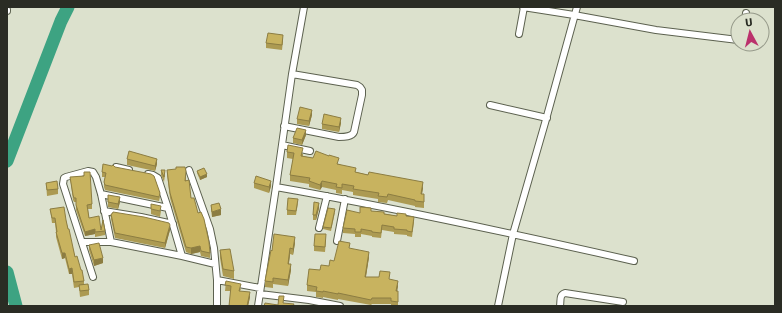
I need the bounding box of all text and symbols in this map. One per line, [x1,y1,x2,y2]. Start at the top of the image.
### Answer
north arrow [730,12,770,52]
text: U [744,16,753,29]

